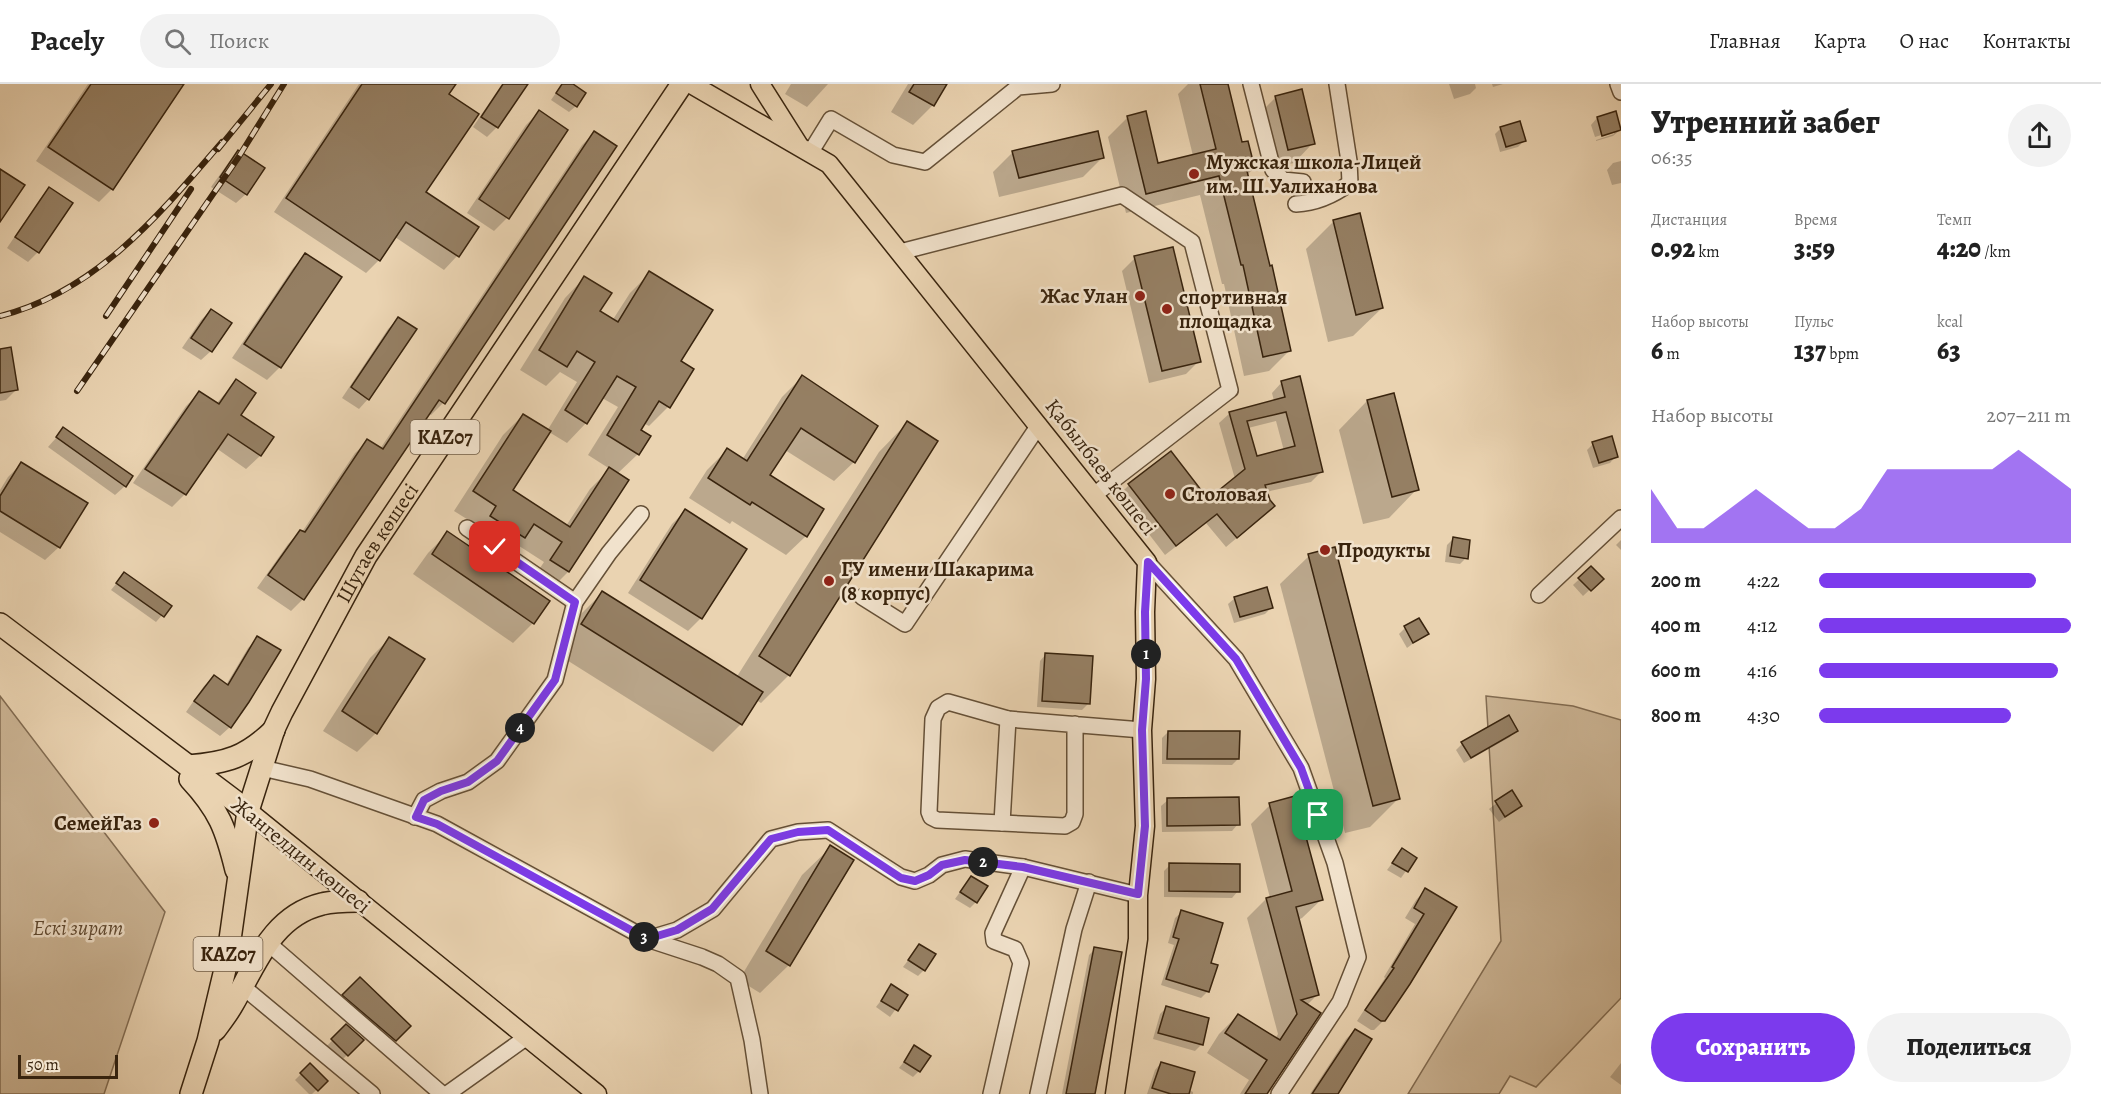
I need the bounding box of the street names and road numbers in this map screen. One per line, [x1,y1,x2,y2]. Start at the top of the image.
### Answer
street label: Қабылбаев көшесі [1039,393,1163,541]
road number: KAZ07 [410,420,480,454]
street label: Шугаев көшесі [329,478,425,608]
street label: Жангелдин көшесі [226,790,377,920]
road number: KAZ07 [194,937,262,971]

